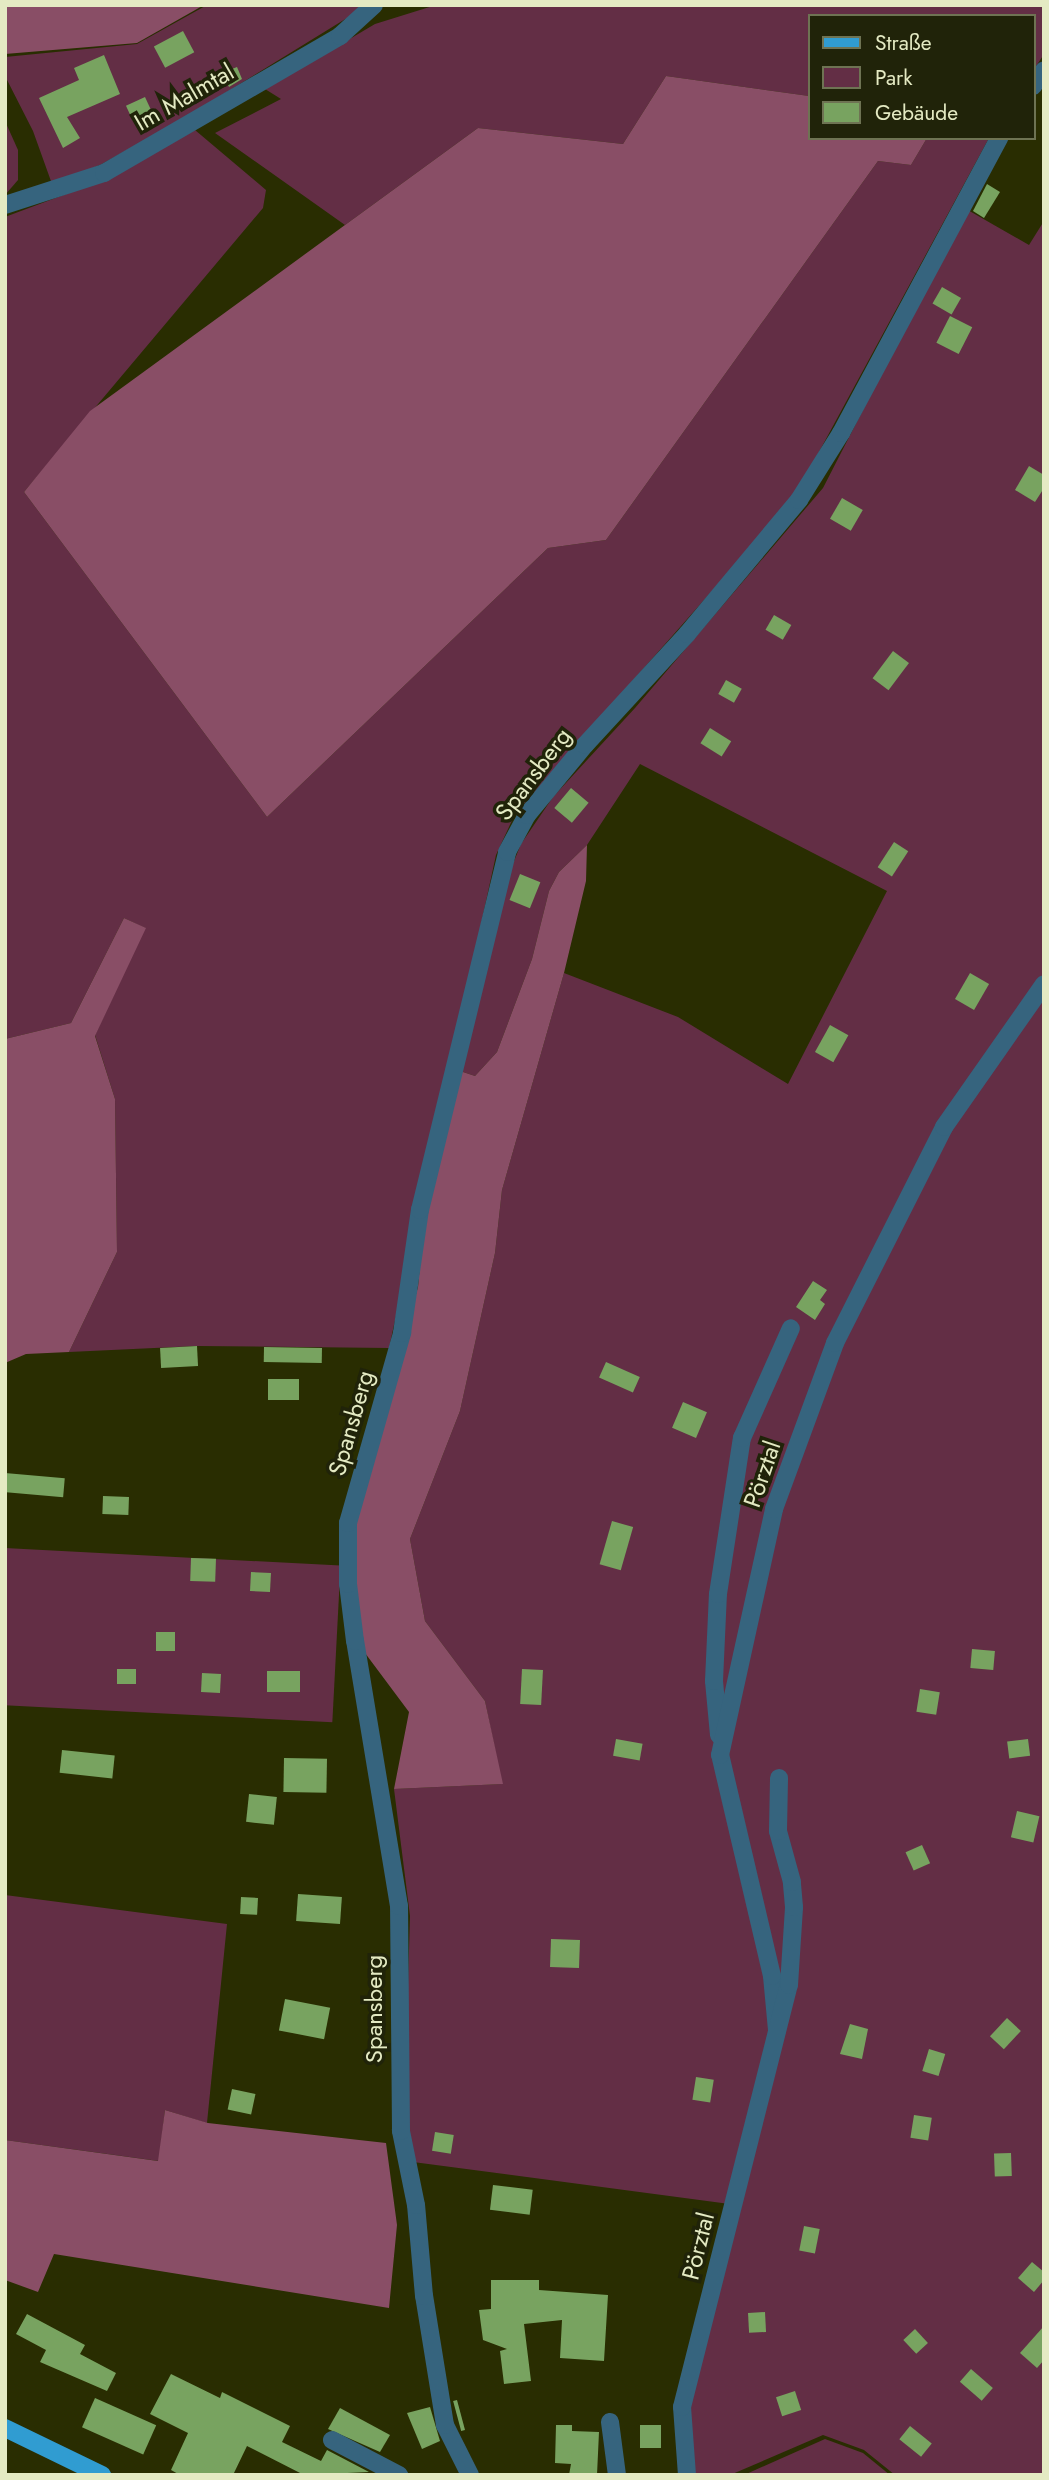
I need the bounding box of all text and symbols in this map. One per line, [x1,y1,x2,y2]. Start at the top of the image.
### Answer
legend [808,14,1035,140]
text: Straße [875,28,932,58]
street label: Im Malmtal [129,57,239,137]
text: Park [875,63,912,93]
text: Gebäude [875,98,958,128]
street label: Spansberg [489,722,577,826]
street label: Spansberg [322,1367,380,1479]
street label: Pörztal [737,1437,787,1511]
street label: Spansberg [360,1955,388,2063]
street label: Pörztal [676,2209,720,2283]

